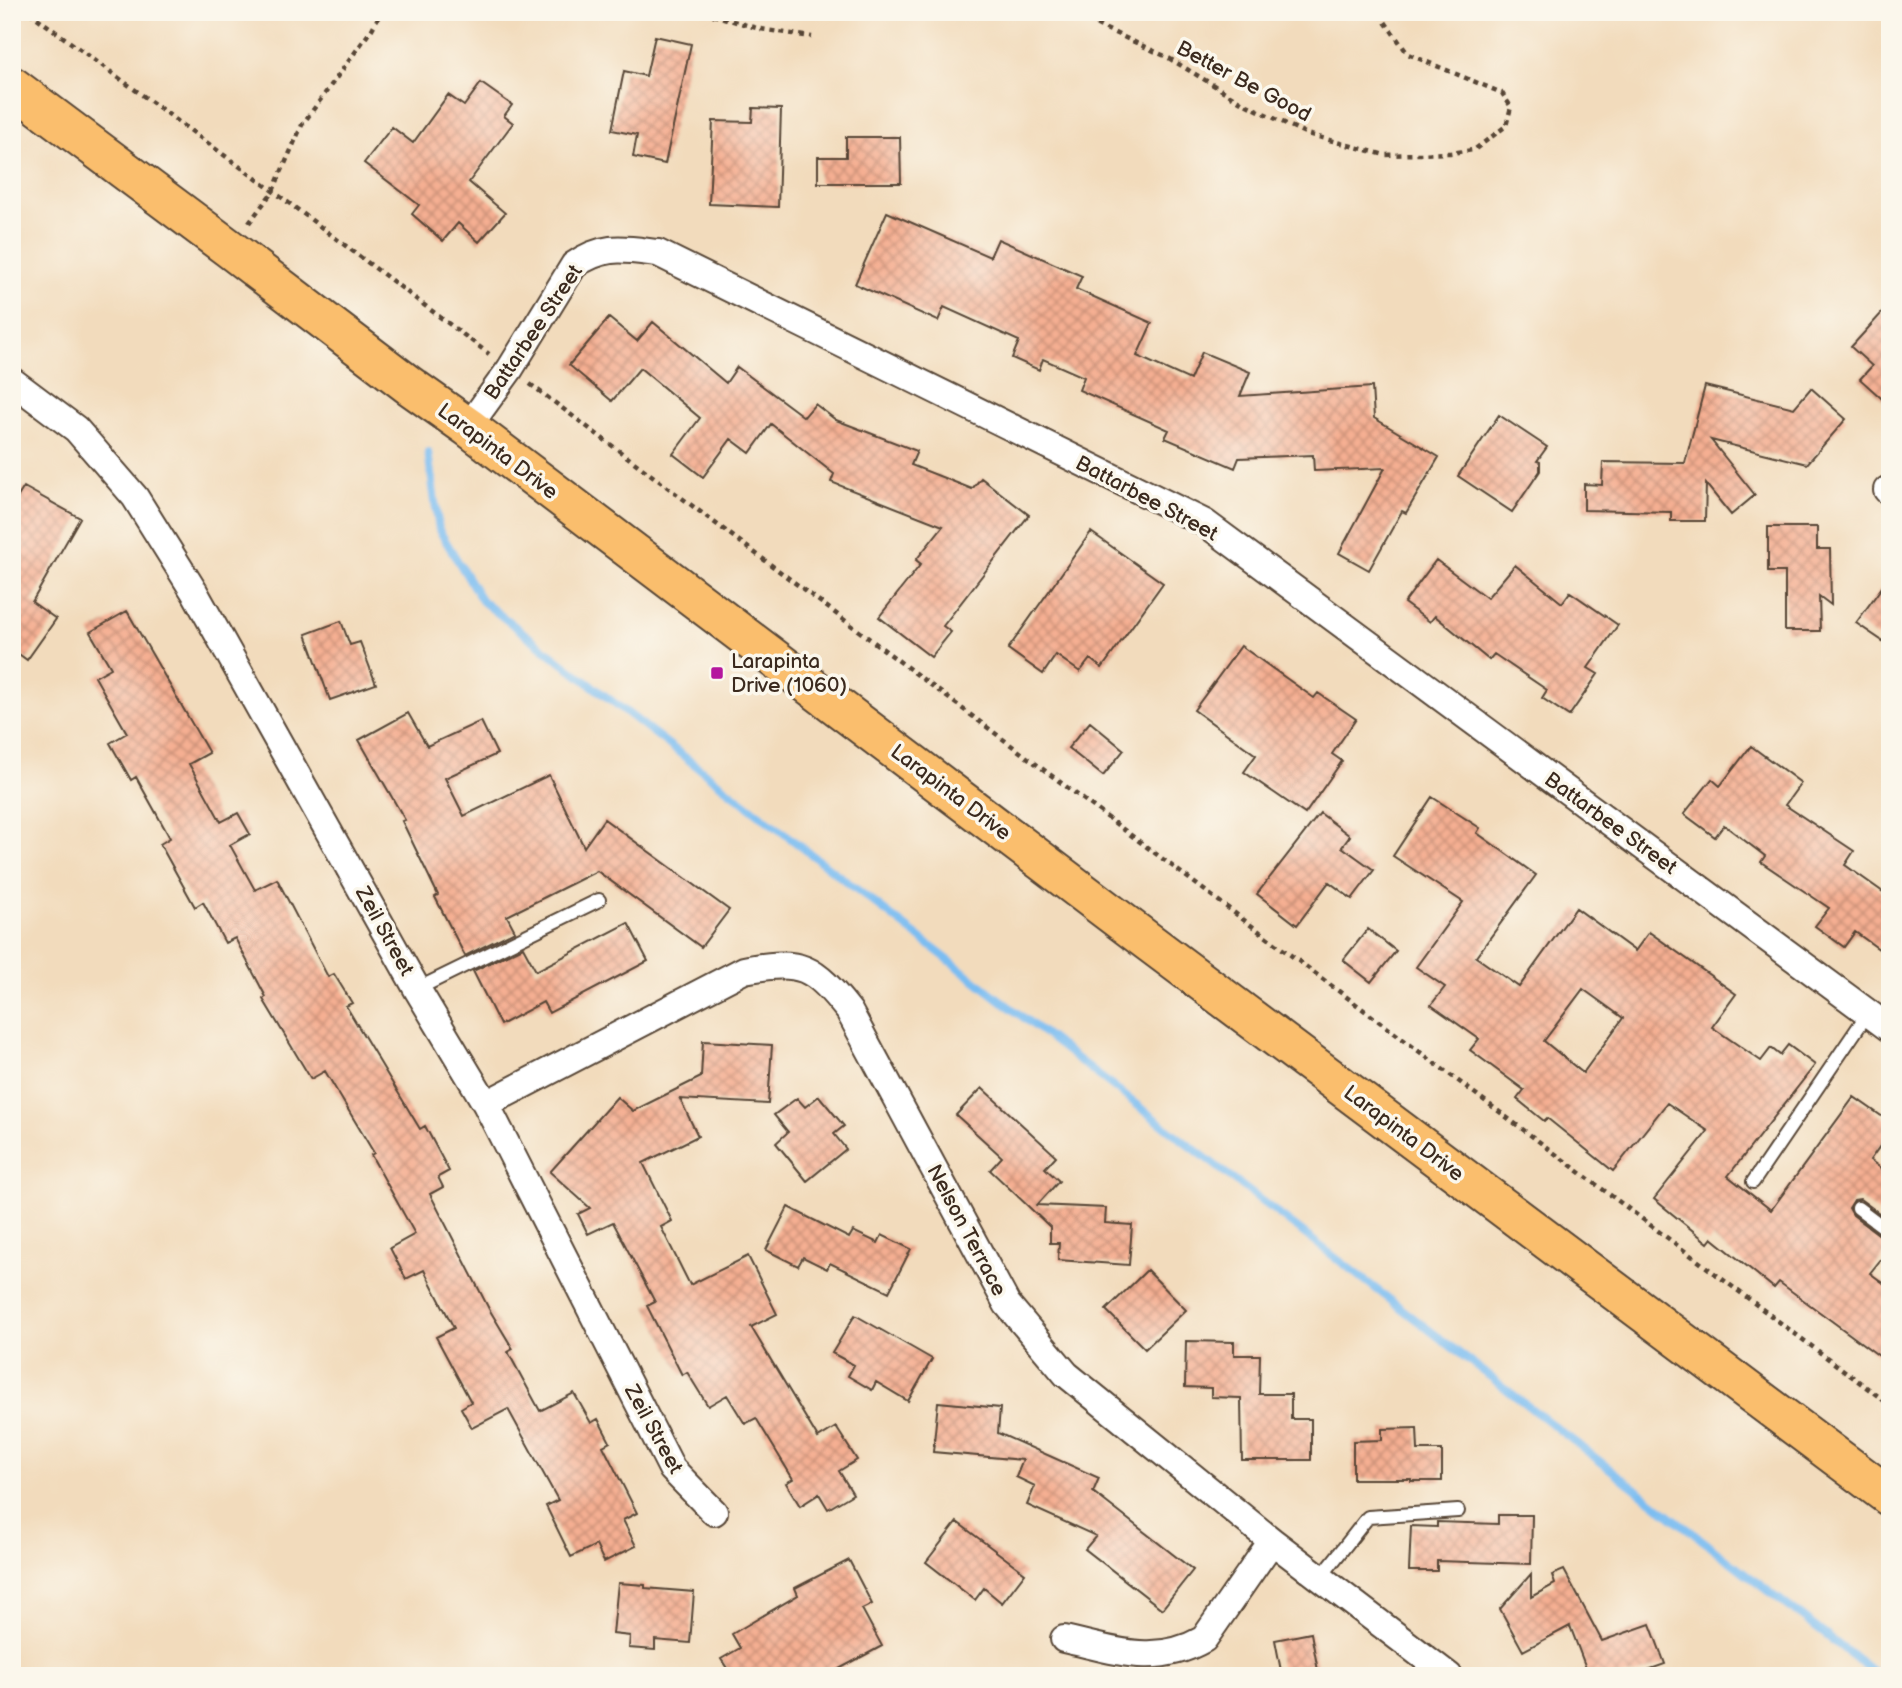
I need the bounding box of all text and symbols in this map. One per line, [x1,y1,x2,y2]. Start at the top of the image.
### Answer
street label: Better Be Good [1172,35,1315,127]
street label: Battarbee Street [479,259,588,405]
street label: Larapinta Drive [433,398,563,505]
street label: Battarbee Street [1071,450,1223,547]
place label: Larapinta Drive (1060) [731,649,847,698]
marker: Larapinta Drive (1060) [709,665,725,681]
street label: Larapinta Drive [886,739,1016,846]
street label: Battarbee Street [1540,767,1682,880]
street label: Zeil Street [349,882,419,981]
street label: Larapinta Drive [1339,1080,1469,1187]
street label: Nelson Terrace [921,1160,1012,1300]
street label: Zeil Street [618,1380,688,1479]

